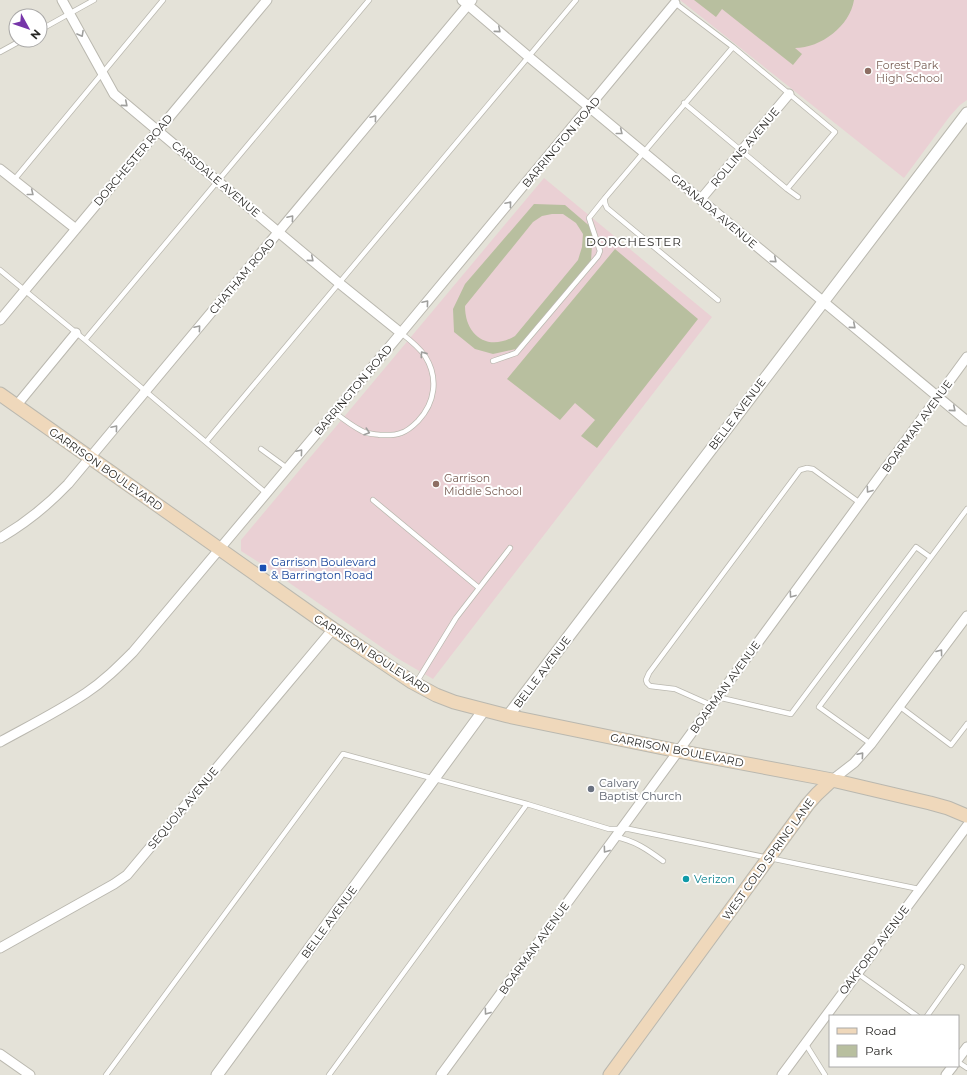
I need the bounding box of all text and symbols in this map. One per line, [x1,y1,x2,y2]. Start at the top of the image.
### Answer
north arrow [8,8,48,48]
one-way arrow [493,25,500,32]
text: N [27,27,44,42]
one-way arrow [76,30,83,37]
place label: Forest Park High School [876,58,943,85]
marker: Forest Park High School [863,66,873,76]
street label: BARRINGTON ROAD [519,94,603,190]
one-way arrow [121,99,128,106]
street label: ROLLINS AVENUE [708,104,782,190]
street label: DORCHESTER ROAD [90,111,176,209]
one-way arrow [369,115,376,122]
one-way arrow [615,128,622,135]
street label: CARSDALE AVENUE [169,138,263,220]
street label: GRANADA AVENUE [668,171,760,251]
one-way arrow [26,188,33,195]
one-way arrow [505,201,512,208]
one-way arrow [286,215,293,222]
district label: DORCHESTER [586,234,682,249]
street label: CHATHAM ROAD [206,235,278,317]
one-way arrow [306,255,313,262]
one-way arrow [769,256,776,263]
one-way arrow [421,301,428,308]
one-way arrow [848,322,856,329]
one-way arrow [194,326,201,333]
street label: BARRINGTON ROAD [311,342,395,438]
one-way arrow [420,351,428,358]
street label: BELLE AVENUE [705,375,769,453]
street label: BOARMAN AVENUE [879,377,955,475]
one-way arrow [949,405,956,412]
street label: GARRISON BOULEVARD [46,424,166,514]
one-way arrow [110,425,117,432]
one-way arrow [363,427,370,436]
one-way arrow [296,449,303,457]
place label: Garrison Middle School [444,471,522,498]
marker: Garrison Middle School [431,479,441,489]
one-way arrow [867,486,874,493]
place label: Garrison Boulevard & Barrington Road [271,555,376,582]
marker: Garrison Boulevard & Barrington Road [258,563,268,573]
one-way arrow [790,590,797,597]
street label: GARRISON BOULEVARD [311,611,433,697]
street label: BELLE AVENUE [510,633,574,711]
street label: BOARMAN AVENUE [687,638,763,736]
one-way arrow [935,649,942,656]
street label: GARRISON BOULEVARD [609,730,745,770]
one-way arrow [857,752,864,760]
street label: SEQUOIA AVENUE [145,764,221,852]
place label: Calvary Baptist Church [599,776,682,803]
marker: Calvary Baptist Church [586,784,596,794]
street label: WEST COLD SPRING LANE [719,795,817,923]
one-way arrow [604,846,611,853]
place label: Verizon [694,872,735,886]
marker: Verizon [681,874,691,884]
street label: BELLE AVENUE [298,883,360,961]
street label: BOARMAN AVENUE [496,899,572,997]
street label: OAKFORD AVENUE [836,903,912,997]
one-way arrow [485,1007,492,1014]
legend [829,1015,959,1067]
text: Road [865,1023,896,1038]
text: Park [865,1043,893,1058]

